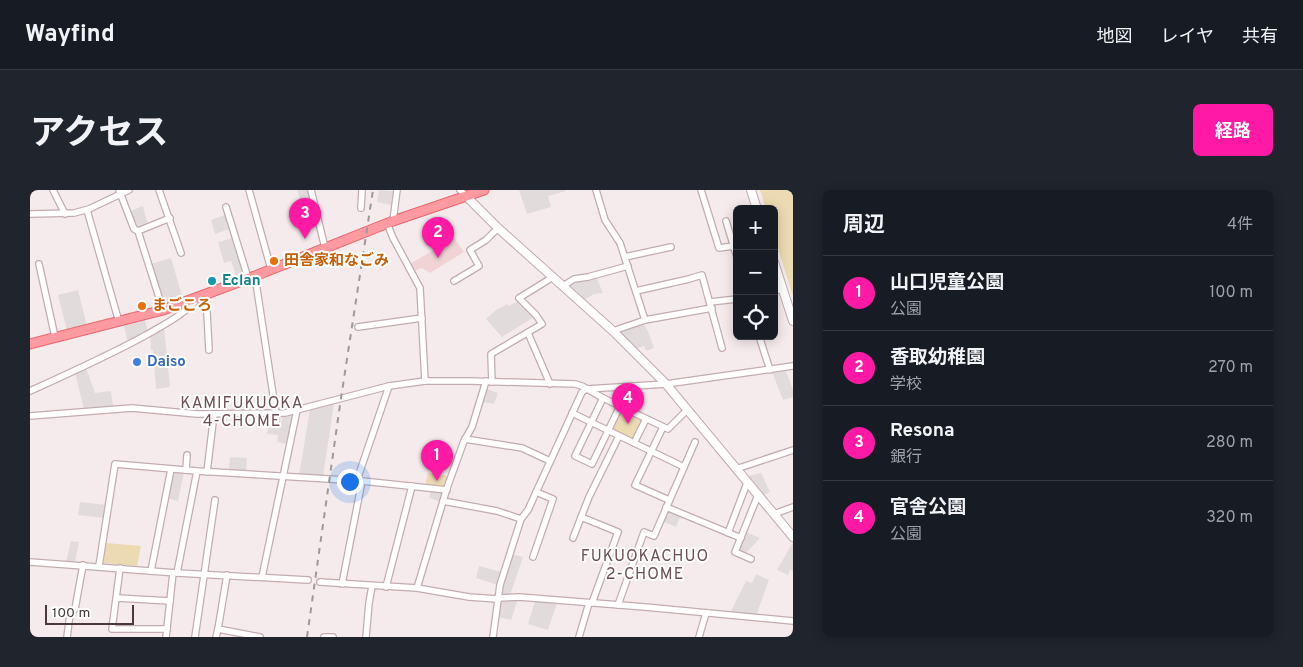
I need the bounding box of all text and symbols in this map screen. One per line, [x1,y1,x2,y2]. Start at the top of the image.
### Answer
text: Wayfind [25,20,115,50]
text: 地図 [1097,26,1133,49]
text: レイヤ [1161,26,1214,49]
text: 共有 [1242,26,1278,49]
button: 経路 [1193,104,1273,156]
text: アクセス [30,113,168,157]
pin: 3 [289,198,321,239]
map controls [733,205,778,340]
button: + [733,205,778,250]
text: 周辺 [843,212,885,239]
text: 4件 [1227,215,1253,235]
pin: 2 [422,217,454,258]
button: − [733,250,778,295]
place label: 田舎家和なごみ [284,251,389,271]
marker: 田舎家和なごみ [268,255,280,267]
text: 山口児童公園 [890,271,1004,295]
place label: Eclan [222,272,261,291]
marker: Eclan [206,275,218,287]
text: 1 [856,283,862,303]
text: 100 m [1209,283,1253,303]
button: locate [733,295,778,340]
place label: まごころ [152,296,212,316]
marker: まごころ [136,300,148,312]
text: 公園 [890,300,922,320]
text: 香取幼稚園 [890,346,985,370]
place label: Daiso [147,353,186,372]
marker: Daiso [131,356,143,368]
text: 2 [854,358,864,378]
text: 270 m [1208,358,1253,378]
text: 学校 [890,375,922,395]
pin: 4 [612,383,644,424]
district label: KAMIFUKUOKA 4-CHOME [180,394,304,432]
text: Resona [890,419,955,443]
text: 3 [854,433,864,453]
text: 280 m [1206,433,1253,453]
pin: 1 [421,440,453,481]
text: 銀行 [890,448,922,468]
your location [337,469,363,495]
text: 官舎公園 [890,496,966,520]
text: 4 [854,508,864,528]
text: 320 m [1206,508,1253,528]
text: 公園 [890,525,922,545]
district label: FUKUOKACHUO 2-CHOME [581,547,709,585]
scale bar [45,602,134,625]
text: 100 m [52,605,90,622]

